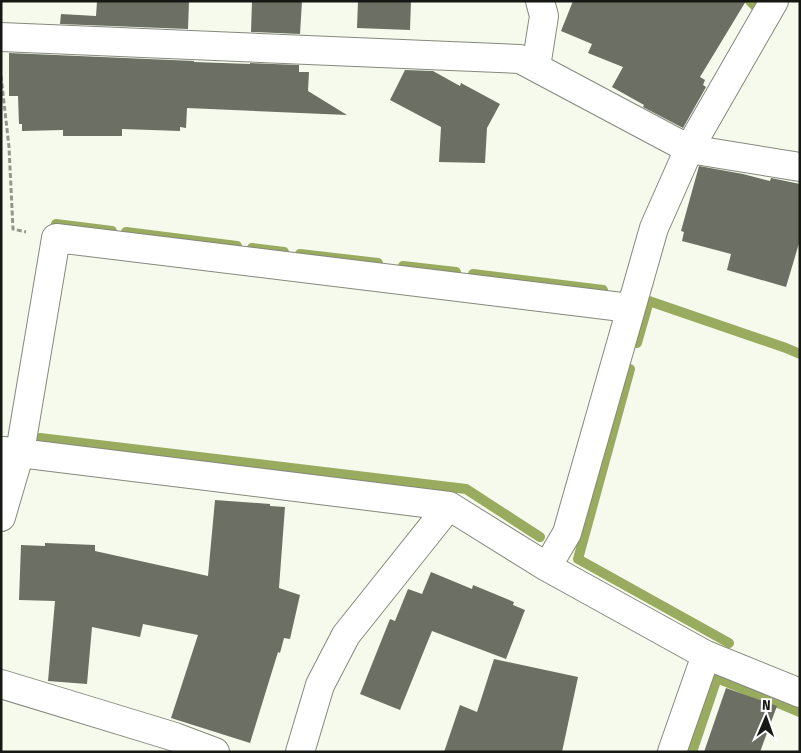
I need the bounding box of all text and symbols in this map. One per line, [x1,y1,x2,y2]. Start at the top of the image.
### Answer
north arrow [741,693,791,743]
text: N [762,697,771,714]

